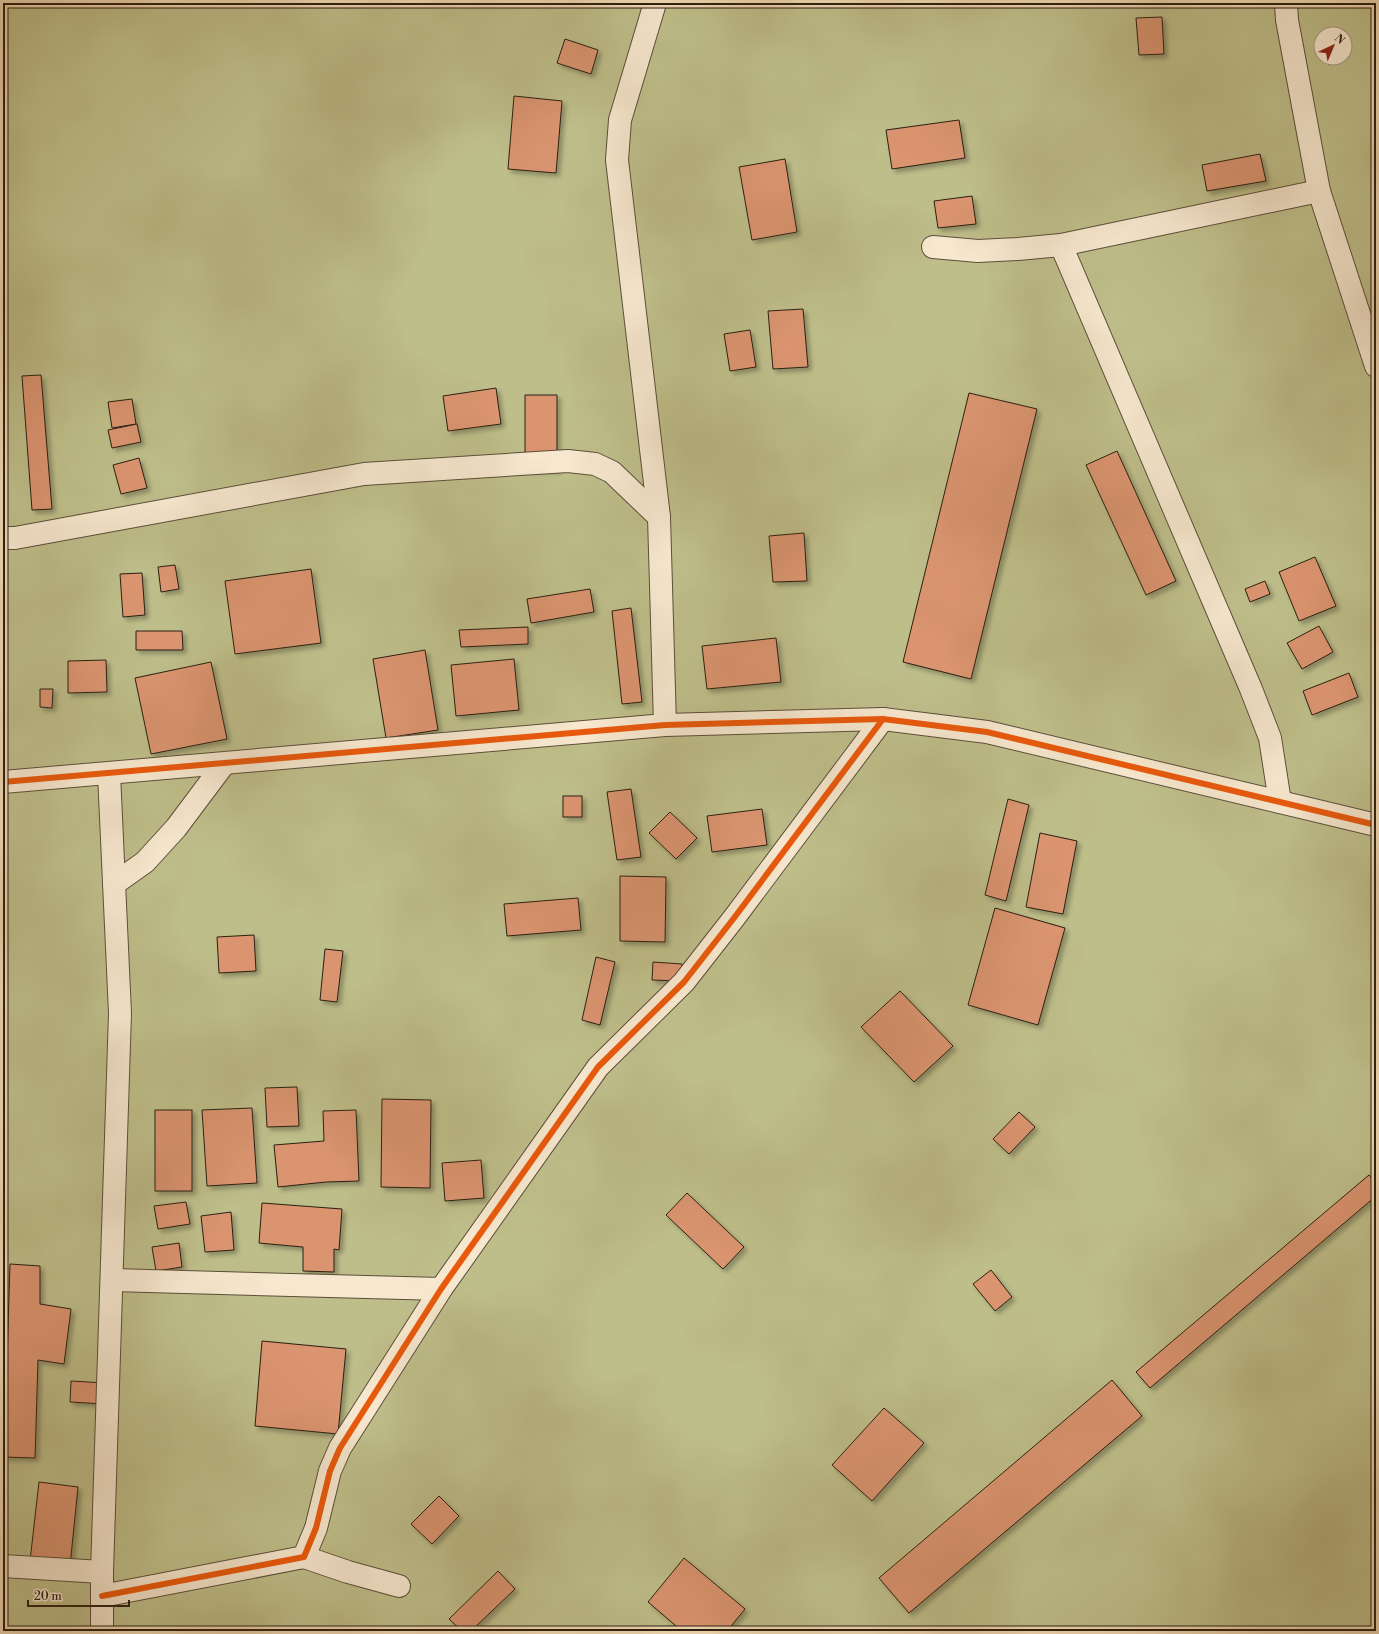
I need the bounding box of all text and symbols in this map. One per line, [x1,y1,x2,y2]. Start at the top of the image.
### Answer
north arrow [1313,26,1353,66]
text: N [1331,31,1347,48]
scale bar [28,1582,129,1608]
text: 20 m [34,1589,62,1604]

